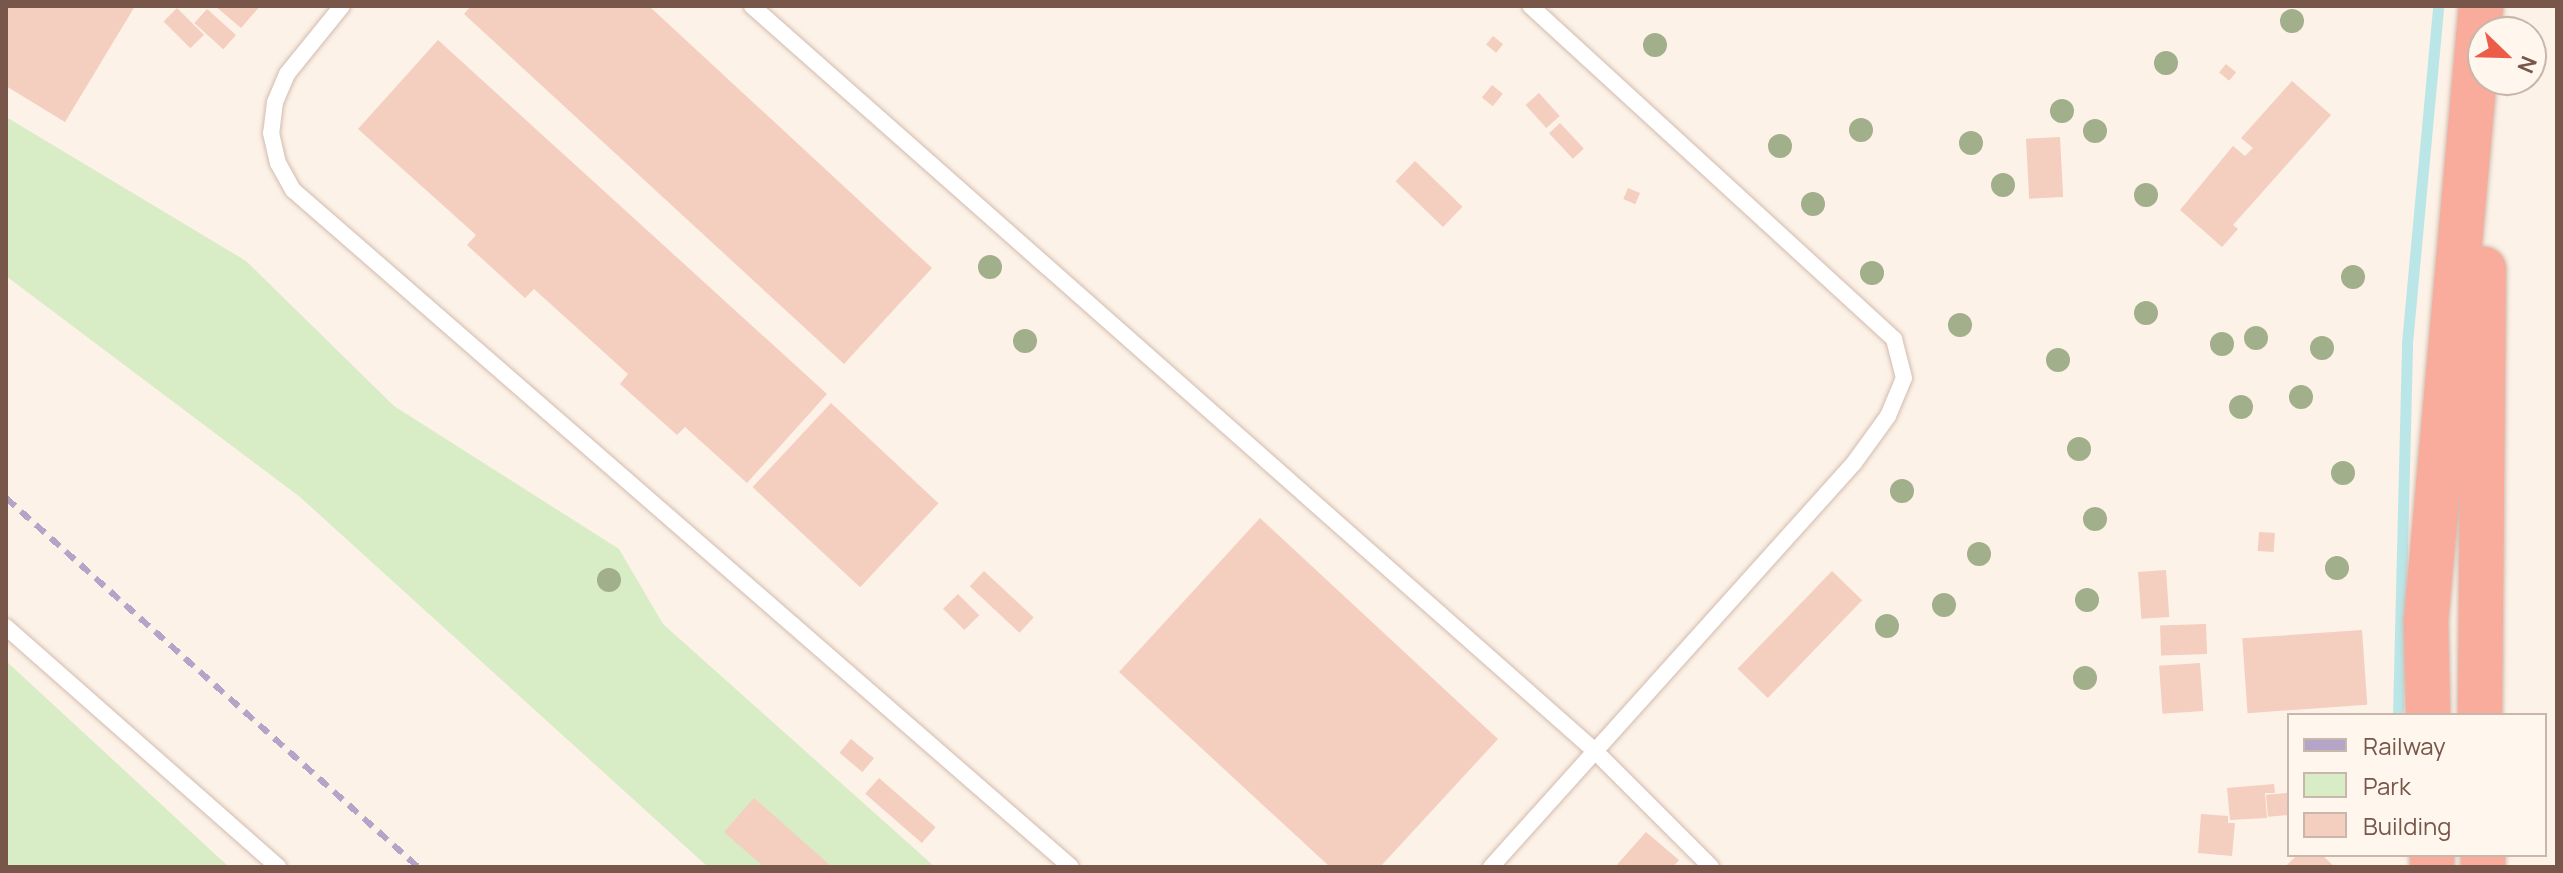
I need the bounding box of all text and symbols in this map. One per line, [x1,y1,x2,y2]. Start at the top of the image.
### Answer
north arrow [2467,16,2547,96]
text: N [2510,51,2544,78]
legend [2287,713,2547,857]
text: Railway [2363,729,2446,762]
text: Park [2363,769,2411,802]
text: Building [2363,809,2451,842]

